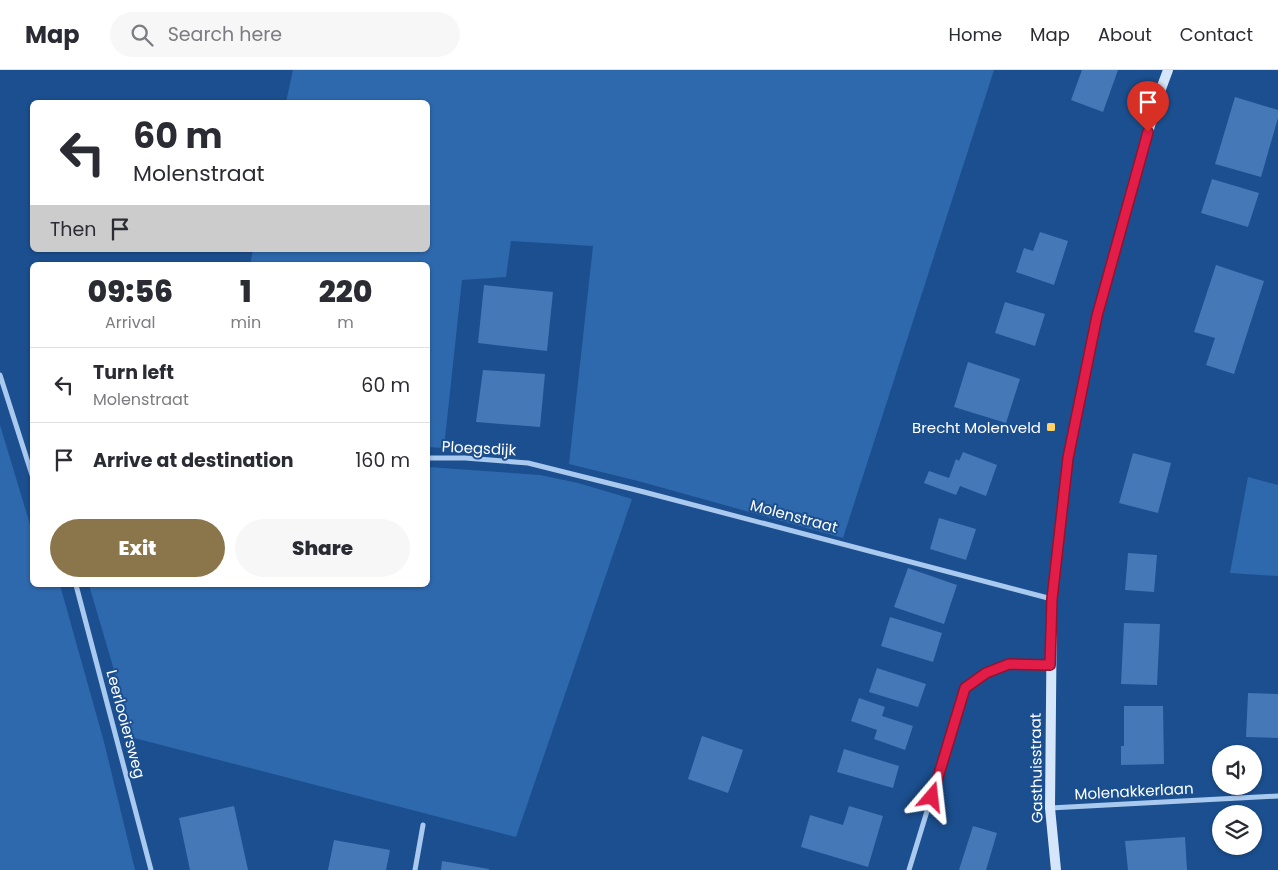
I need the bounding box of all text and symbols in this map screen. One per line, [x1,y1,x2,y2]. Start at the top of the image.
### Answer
search box [110,12,460,57]
text: Map [25,18,80,51]
icon: search [128,21,156,49]
text: Search here [168,21,282,48]
text: Home [948,22,1002,47]
text: Map [1030,22,1070,47]
text: About [1098,22,1152,47]
text: Contact [1180,22,1253,47]
pin [1127,81,1169,132]
icon: arrive [1134,88,1162,116]
text: 60 m [133,111,223,160]
icon: left [50,120,115,185]
text: Molenstraat [133,158,265,189]
icon: arrive [106,215,134,243]
text: Then [50,216,96,243]
text: 09:56 [87,270,173,313]
text: 1 [240,270,252,313]
text: 220 [319,270,373,313]
text: Arrival [105,311,155,334]
text: min [231,311,261,334]
text: m [337,311,354,334]
text: Turn left [93,359,174,386]
icon: left [50,371,78,399]
text: 60 m [361,372,410,399]
text: Molenstraat [93,388,189,411]
place label: Brecht Molenveld [912,417,1041,438]
marker: Brecht Molenveld [1045,421,1057,433]
street label: Ploegsdijk [441,436,517,460]
icon: arrive [50,446,78,474]
text: Arrive at destination [93,447,294,474]
text: 160 m [355,447,410,474]
street label: Molenstraat [748,494,840,538]
button: Exit [50,519,225,577]
button: Share [235,519,410,577]
street label: Leerlooiersweg [101,667,151,781]
street label: Gasthuisstraat [1025,713,1047,823]
map controls [1212,745,1262,855]
button: sound [1212,745,1262,795]
position arrow [905,770,957,822]
street label: Molenakkerlaan [1074,777,1194,805]
button: layers [1212,805,1262,855]

